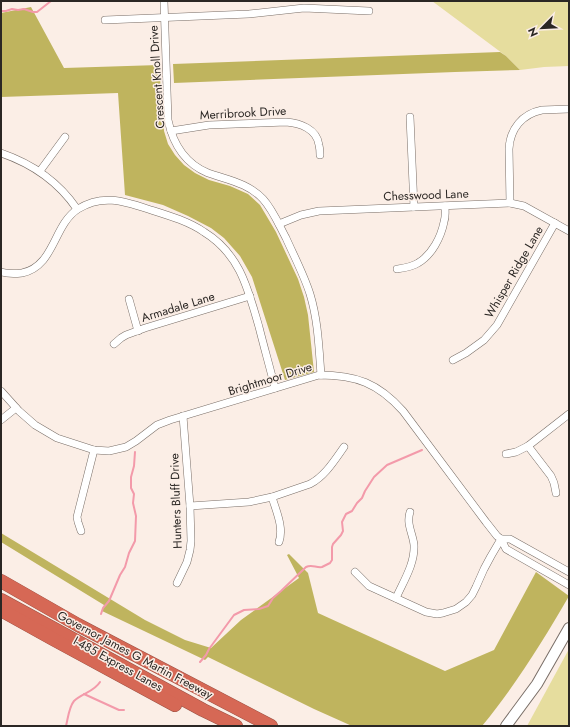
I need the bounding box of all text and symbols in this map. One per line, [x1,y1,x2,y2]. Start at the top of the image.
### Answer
north arrow [522,8,562,48]
street label: Crescent Knoll Drive [144,25,170,129]
text: N [524,25,542,39]
street label: Merribrook Drive [199,102,287,124]
street label: Chesswood Lane [383,185,469,205]
street label: Whisper Ridge Lane [480,223,548,321]
street label: Armadale Lane [139,287,217,327]
street label: Brightmoor Drive [226,358,314,400]
street label: Hunters Bluff Drive [165,453,187,549]
street label: Governor James G Martin Freeway [54,606,217,704]
street label: I-485 Express Lanes [70,632,166,696]

